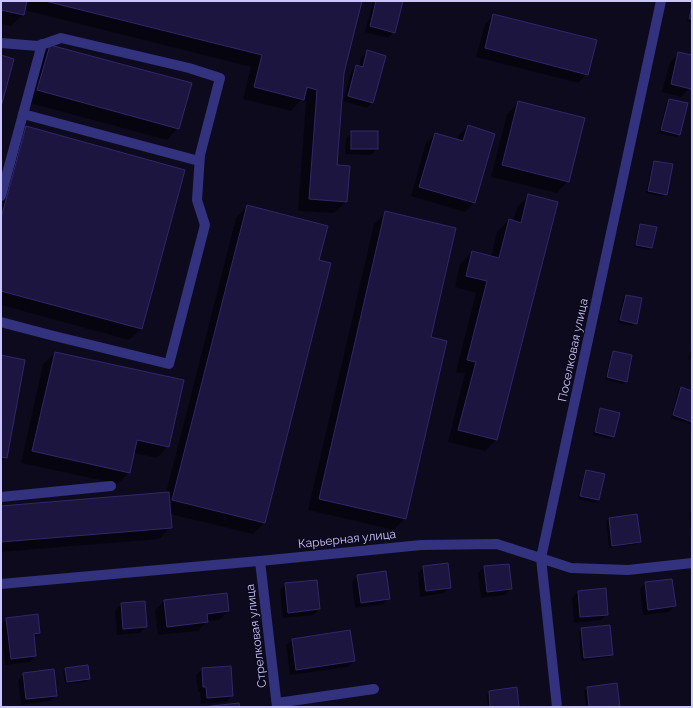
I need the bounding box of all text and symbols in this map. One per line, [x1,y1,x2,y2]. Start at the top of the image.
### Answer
street label: Поселковая улица [555,297,591,403]
street label: Карьерная улица [297,527,397,551]
street label: Стрелковая улица [243,583,269,689]

